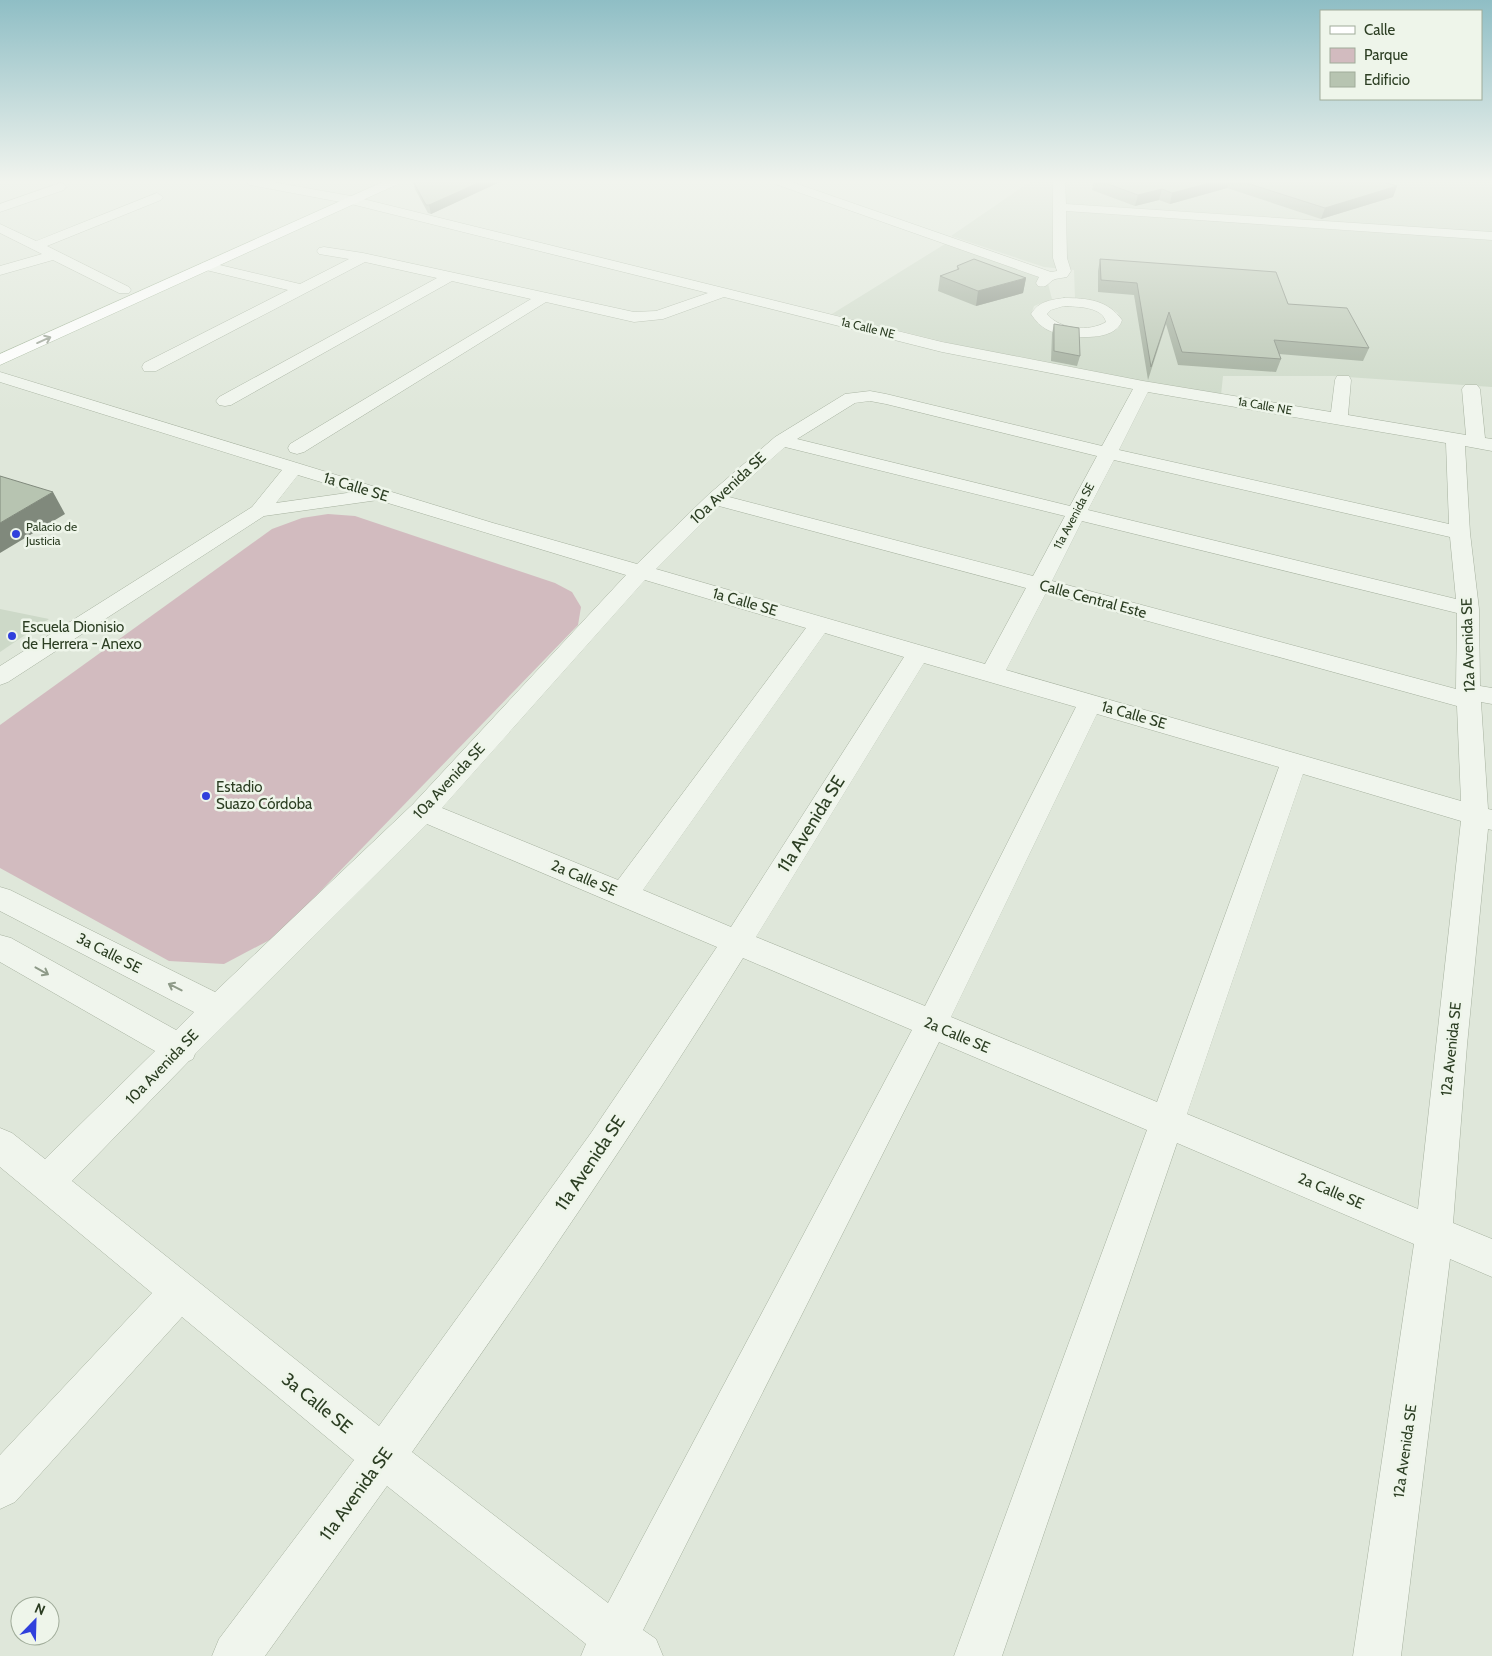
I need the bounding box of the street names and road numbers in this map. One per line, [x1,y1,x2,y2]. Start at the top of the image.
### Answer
street label: 1a Calle NE [840,314,897,342]
street label: 1a Calle NE [1237,393,1294,418]
street label: 10a Avenida SE [686,448,770,528]
street label: 1a Calle SE [321,469,391,505]
street label: 11a Avenida SE [1050,480,1098,552]
street label: Calle Central Este [1037,576,1149,622]
street label: 1a Calle SE [710,584,780,620]
street label: 12a Avenida SE [1457,597,1479,693]
street label: 1a Calle SE [1099,697,1169,733]
street label: 10a Avenida SE [409,739,489,823]
street label: 11a Avenida SE [773,772,849,876]
street label: 2a Calle SE [548,856,620,900]
street label: 3a Calle SE [74,929,144,977]
street label: 12a Avenida SE [1437,1001,1465,1097]
street label: 2a Calle SE [921,1013,993,1057]
street label: 10a Avenida SE [122,1026,202,1108]
street label: 11a Avenida SE [550,1111,630,1215]
street label: 2a Calle SE [1295,1169,1367,1213]
street label: 3a Calle SE [277,1368,357,1438]
street label: 12a Avenida SE [1390,1403,1420,1499]
street label: 11a Avenida SE [315,1443,397,1545]

